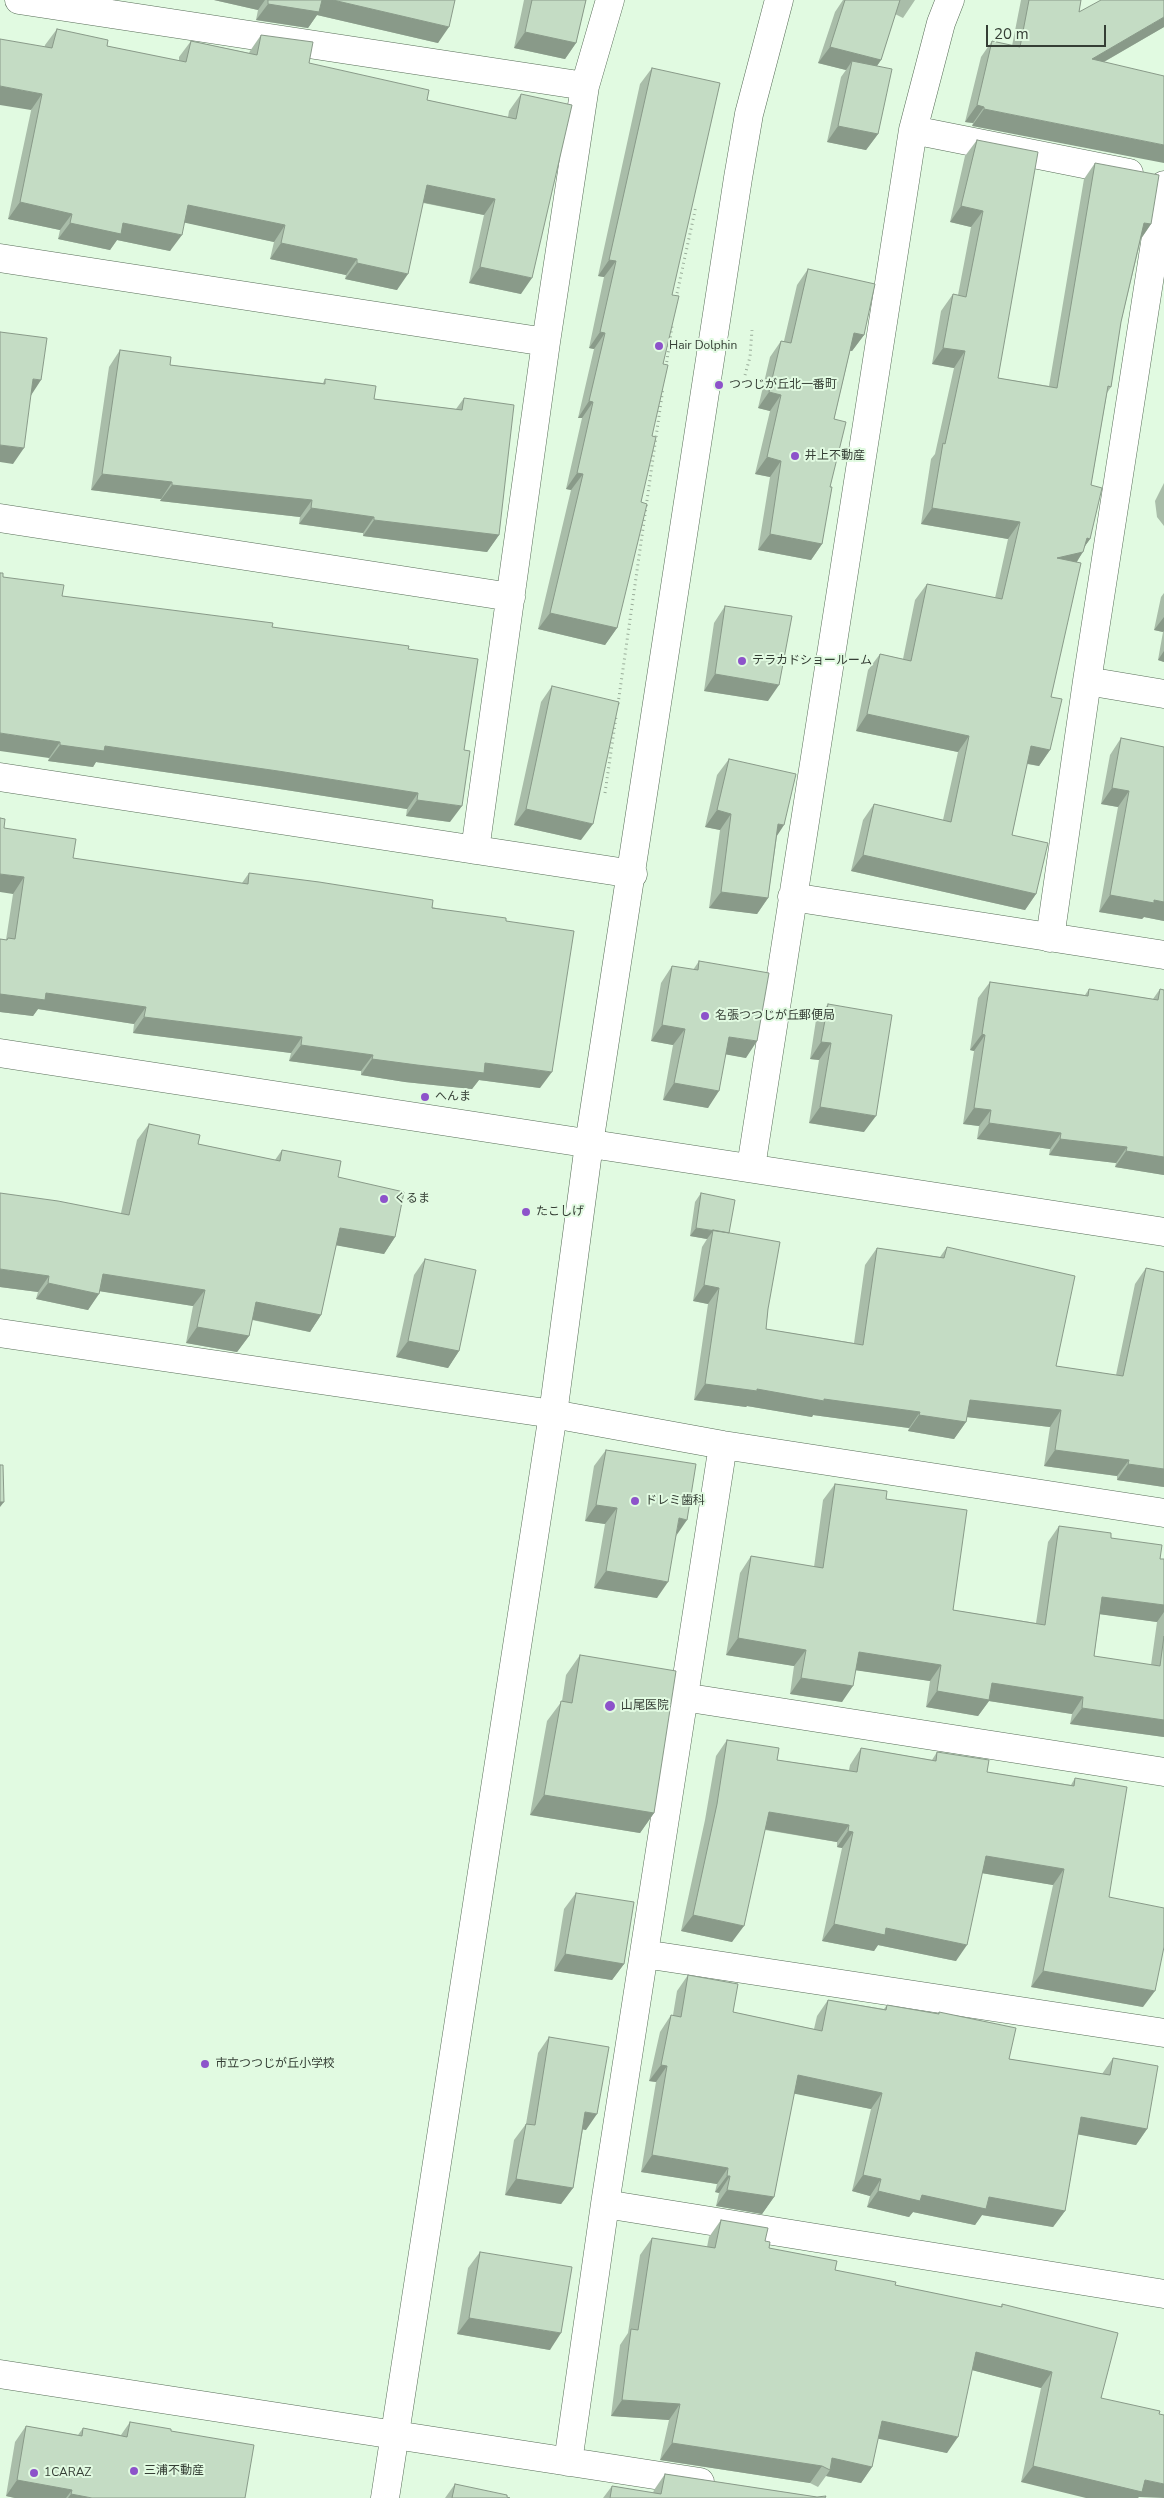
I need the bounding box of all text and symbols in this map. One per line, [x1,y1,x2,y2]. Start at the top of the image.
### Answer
scale bar [989,15,1109,47]
text: 20 m [994,24,1029,44]
place label: Hair Dolphin [669,339,737,353]
marker: Hair Dolphin [653,340,665,352]
place label: つつじが丘北一番町 [729,378,837,392]
marker: つつじが丘北一番町 [713,379,725,391]
place label: 井上不動産 [805,449,865,463]
marker: 井上不動産 [789,450,801,462]
place label: テラカドショールーム [752,654,872,668]
marker: テラカドショールーム [736,655,748,667]
place label: 名張つつじが丘郵便局 [715,1009,835,1023]
marker: 名張つつじが丘郵便局 [699,1010,711,1022]
place label: へんま [435,1090,471,1104]
marker: へんま [419,1091,431,1103]
place label: くるま [394,1192,430,1206]
marker: くるま [378,1193,390,1205]
place label: たこしげ [536,1205,584,1219]
marker: たこしげ [520,1206,532,1218]
place label: ドレミ歯科 [645,1494,705,1508]
marker: ドレミ歯科 [629,1495,641,1507]
marker: 山尾医院 [603,1699,617,1713]
place label: 山尾医院 [621,1699,669,1713]
place label: 市立つつじが丘小学校 [215,2057,335,2071]
marker: 市立つつじが丘小学校 [199,2058,211,2070]
place label: 三浦不動産 [144,2464,204,2478]
marker: 三浦不動産 [128,2465,140,2477]
place label: 1CARAZ [44,2466,91,2480]
marker: 1CARAZ [28,2467,40,2479]

